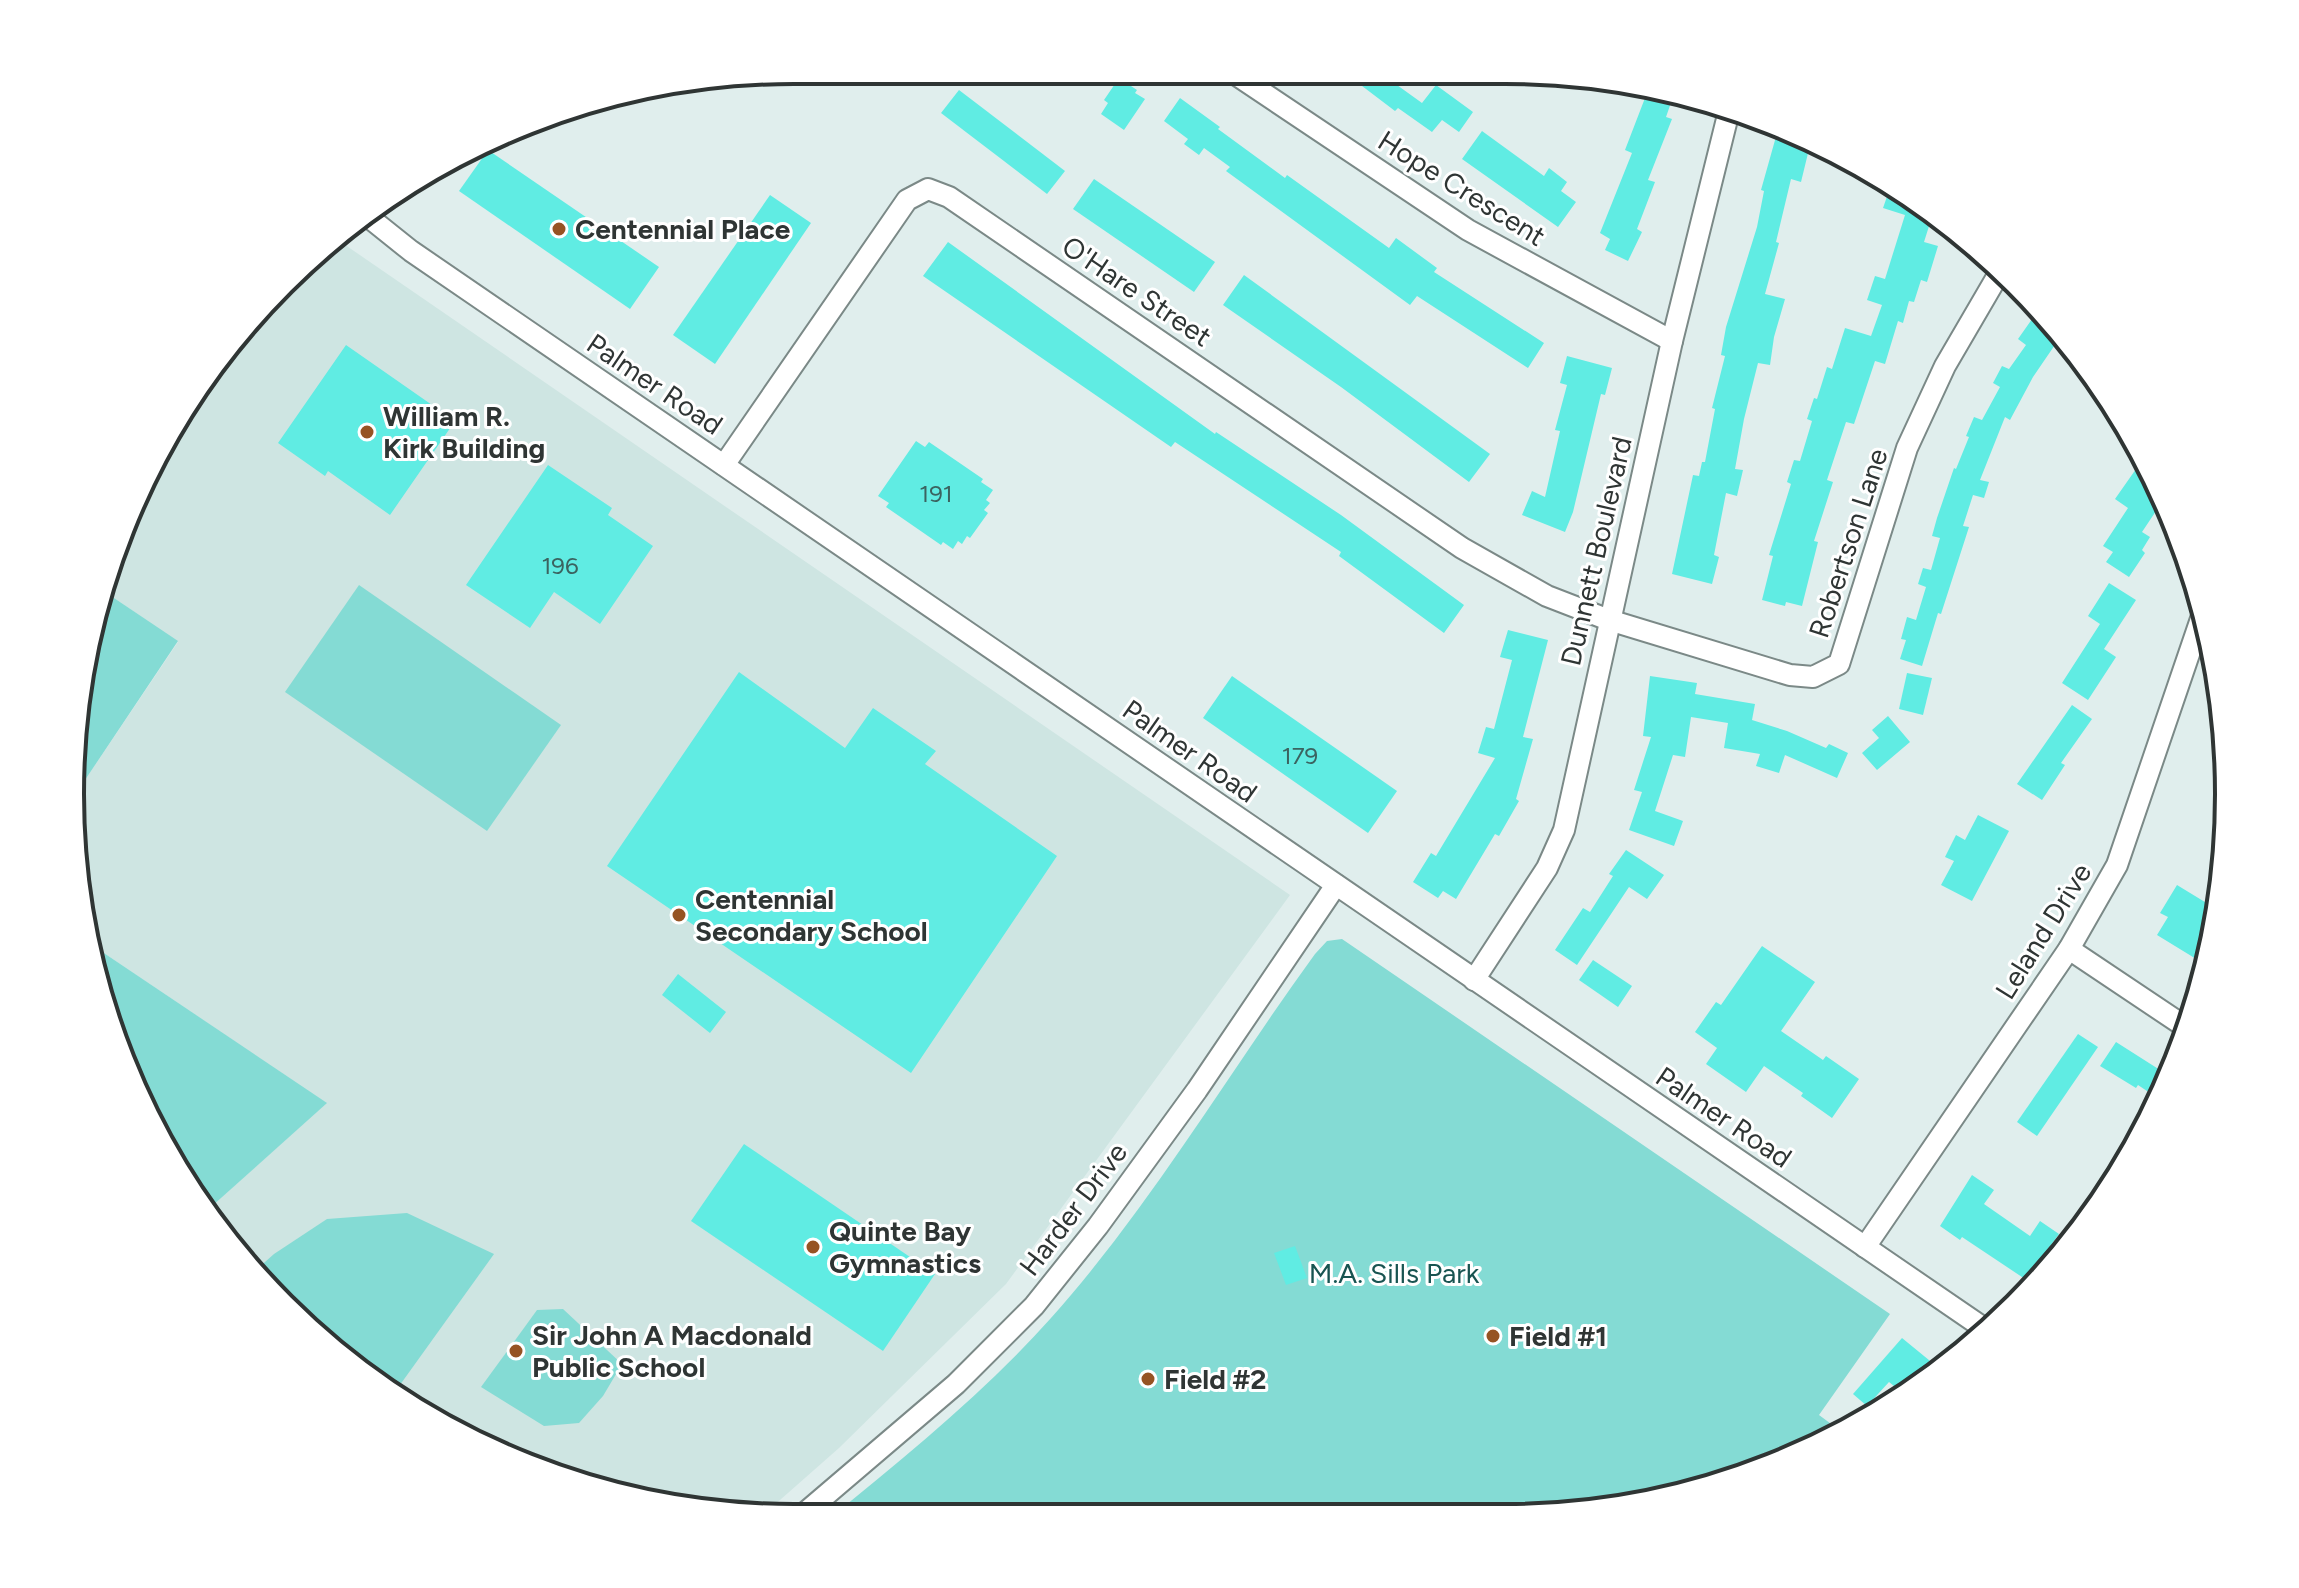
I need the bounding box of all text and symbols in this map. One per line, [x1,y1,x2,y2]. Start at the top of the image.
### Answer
street label: Hope Crescent [1372,123,1552,253]
place label: Centennial Place [575,212,790,246]
marker: Centennial Place [550,220,568,238]
street label: O'Hare Street [1056,229,1218,353]
street label: Palmer Road [581,326,729,442]
place label: William R. Kirk Building [383,399,545,465]
marker: William R. Kirk Building [358,423,376,441]
street label: Dunnett Boulevard [1553,433,1639,669]
street label: Robertson Lane [1801,444,1895,642]
house number: 191 [919,479,953,508]
house number: 196 [541,551,579,580]
street label: Palmer Road [1116,692,1264,810]
house number: 179 [1282,741,1318,770]
street label: Leland Drive [1988,857,2098,1005]
place label: Centennial Secondary School [695,882,928,948]
marker: Centennial Secondary School [670,906,688,924]
street label: Palmer Road [1650,1059,1798,1175]
street label: Harder Drive [1012,1136,1134,1282]
place label: Quinte Bay Gymnastics [829,1214,981,1280]
marker: Quinte Bay Gymnastics [804,1238,822,1256]
park label: M.A. Sills Park [1309,1256,1480,1290]
place label: Sir John A Macdonald Public School [532,1318,812,1384]
place label: Field #1 [1509,1319,1607,1353]
marker: Field #1 [1484,1327,1502,1345]
marker: Sir John A Macdonald Public School [507,1342,525,1360]
place label: Field #2 [1164,1362,1266,1396]
marker: Field #2 [1139,1370,1157,1388]

